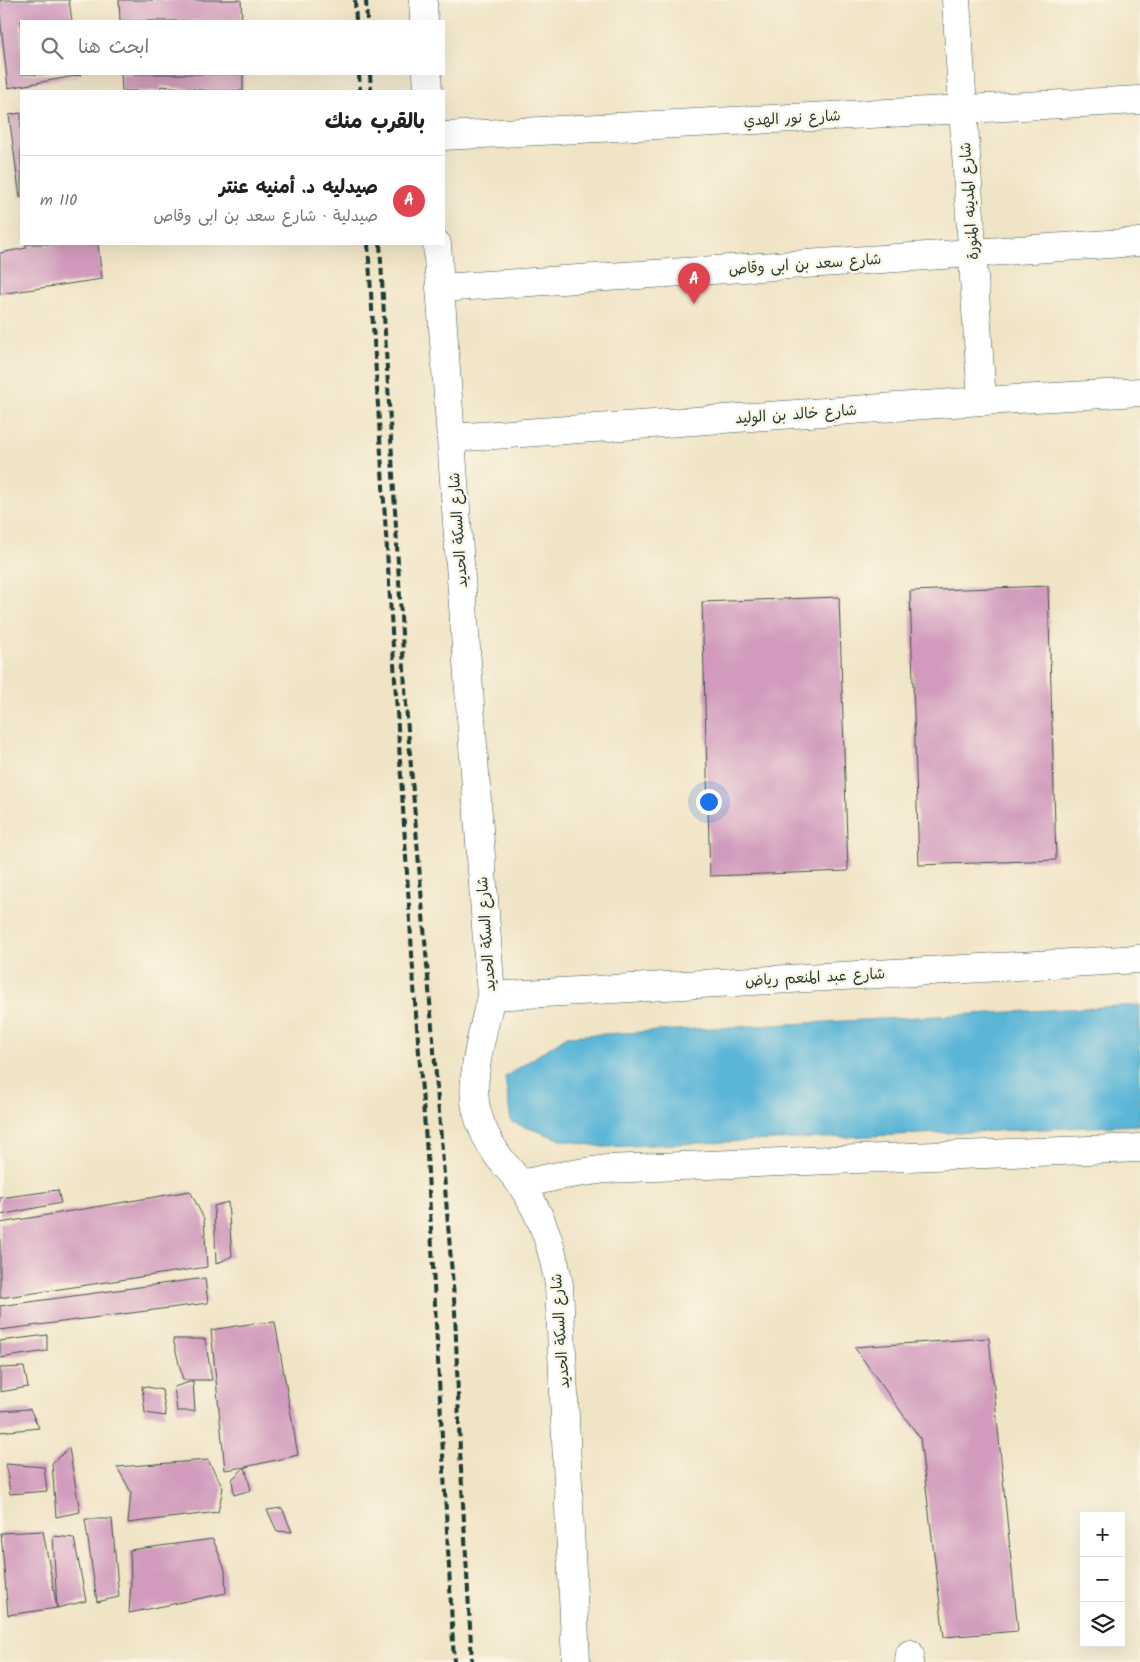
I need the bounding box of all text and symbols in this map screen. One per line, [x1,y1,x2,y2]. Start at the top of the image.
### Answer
search box [20,20,445,75]
text: ابحث هنا [78,33,149,63]
icon: search [38,34,66,62]
street label: شارع نور الهدي [743,104,841,134]
text: بالقرب منك [325,106,425,139]
street label: شارع المدينه المنورة [954,141,986,261]
text: صيدليه د. أمنيه عنتر [219,173,378,203]
text: 110 m [40,188,77,213]
text: A [404,188,414,213]
text: صيدلية · شارع سعد بن ابى وقاص [153,204,378,229]
street label: شارع سعد بن ابى وقاص [728,248,882,282]
pin: A [678,263,710,304]
street label: شارع خالد بن الوليد [734,399,858,431]
street label: شارع السكة الحديد [443,471,475,588]
your location [696,789,722,815]
street label: شارع السكة الحديد [471,875,503,992]
street label: شارع عبد المنعم رياض [744,962,886,994]
street label: شارع السكة الحديد [545,1272,577,1389]
map controls [1080,1512,1125,1647]
button: + [1080,1512,1125,1557]
button: − [1080,1557,1125,1602]
button: layers [1080,1602,1125,1647]

